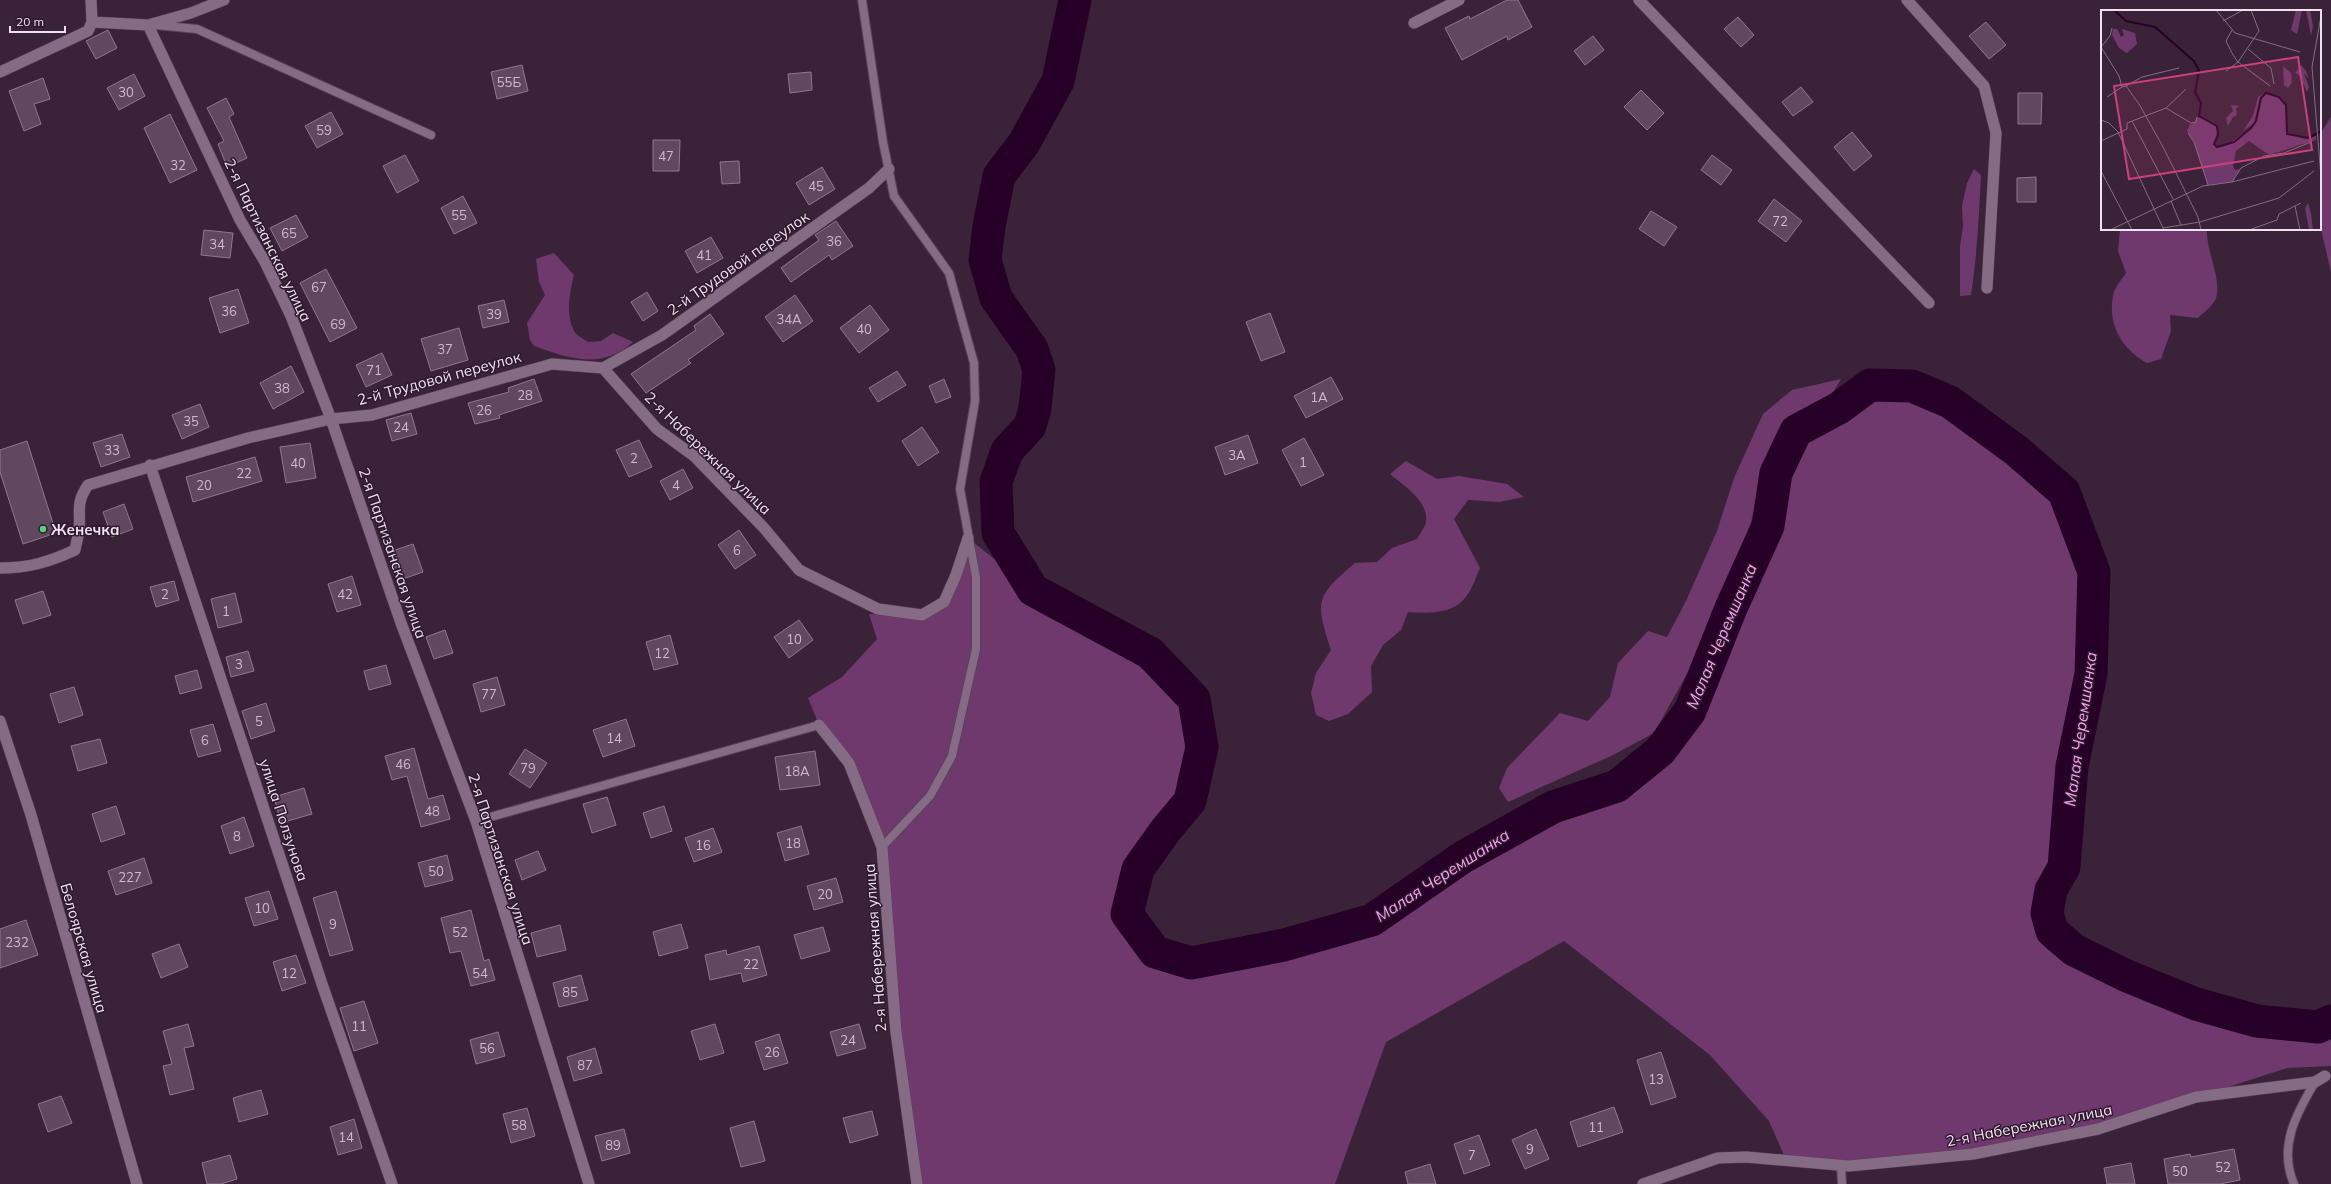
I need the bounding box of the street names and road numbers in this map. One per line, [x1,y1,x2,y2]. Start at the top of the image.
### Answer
street label: 2-я Партизанская улица [220,155,316,325]
street label: 2-й Трудовой переулок [663,206,813,319]
street label: 2-й Трудовой переулок [355,347,524,409]
street label: 2-я Набережная улица [641,388,775,518]
street label: 2-я Партизанская улица [355,465,431,641]
street label: улица Ползунова [255,756,313,884]
street label: 2-я Партизанская улица [464,771,538,947]
street label: 2-я Набережная улица [860,863,890,1033]
street label: Белоярская улица [56,881,112,1015]
street label: 2-я Набережная улица [1944,1100,2114,1150]

